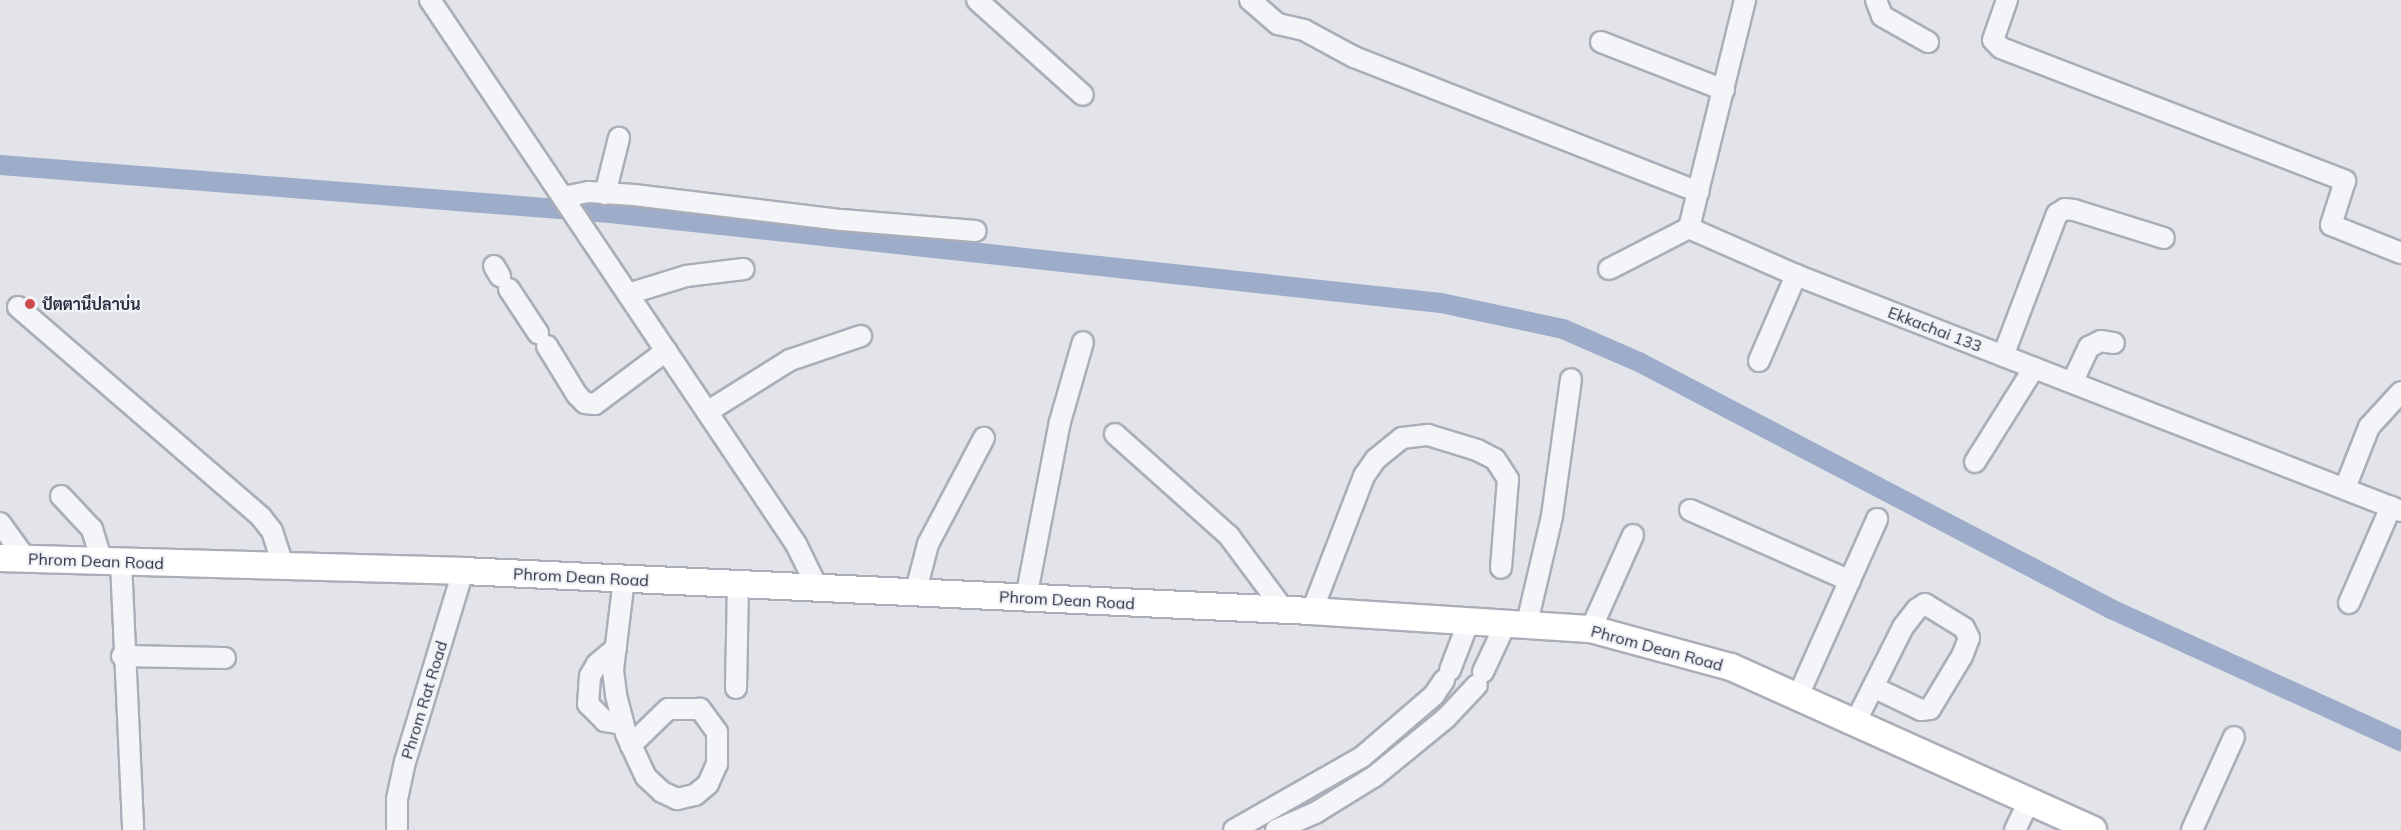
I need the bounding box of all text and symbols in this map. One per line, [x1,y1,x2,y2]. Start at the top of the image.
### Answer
place label: ปัตตานีปลาบ่น [42,294,141,314]
marker: ปัตตานีปลาบ่น [23,297,37,311]
street label: Ekkachai 133 [1885,302,1985,356]
street label: Phrom Dean Road [28,549,164,573]
street label: Phrom Dean Road [513,564,649,590]
street label: Phrom Dean Road [999,587,1135,613]
street label: Phrom Dean Road [1589,621,1725,675]
street label: Phrom Rat Road [397,639,451,761]

